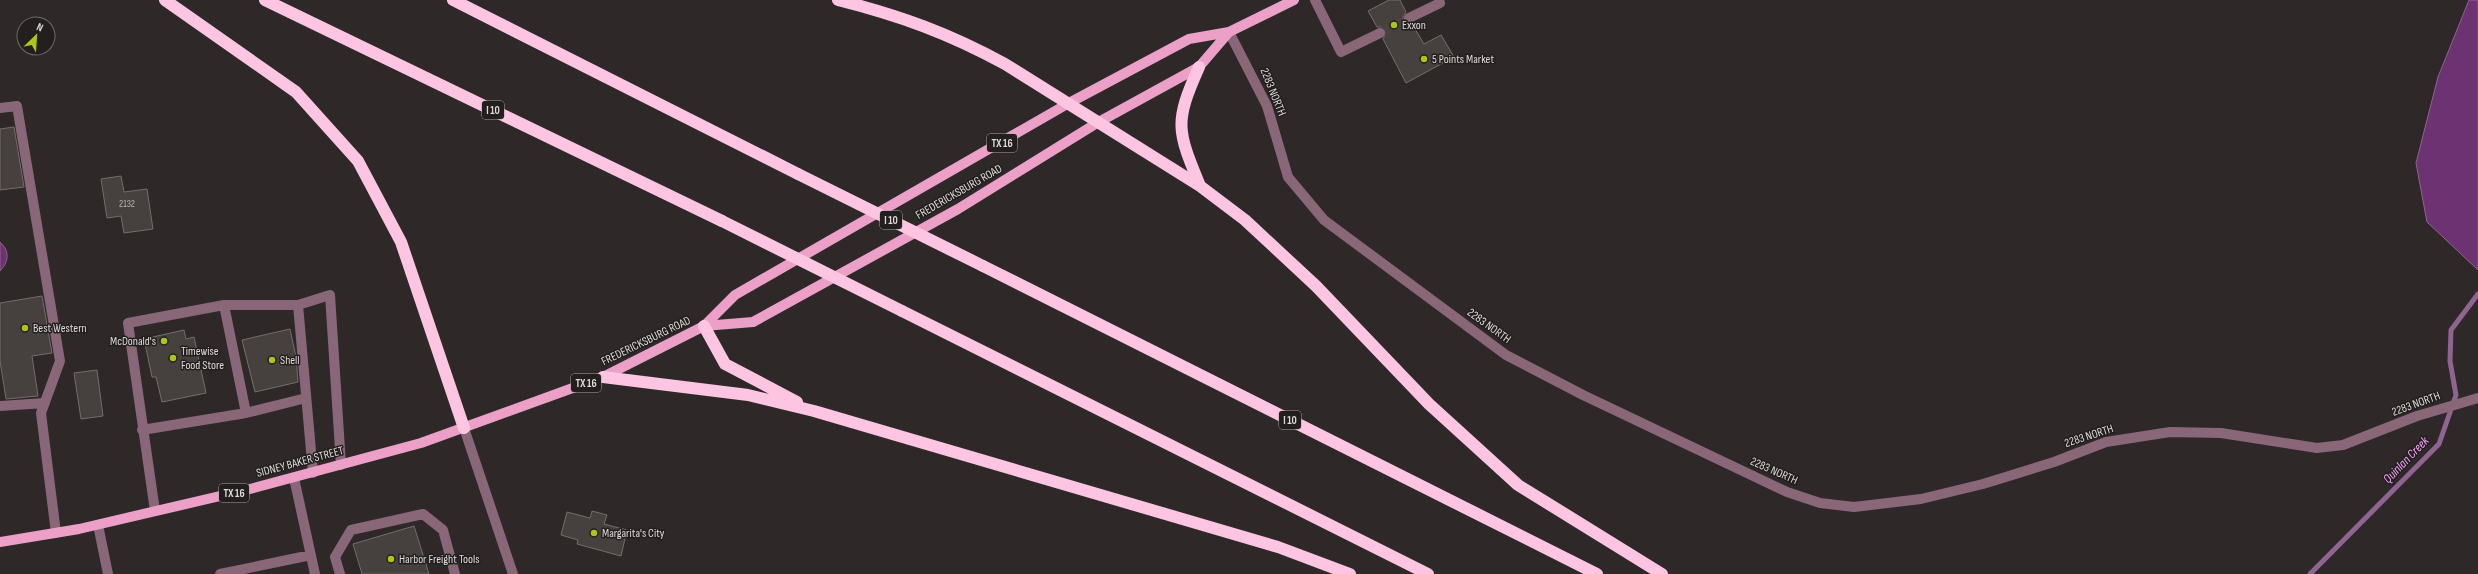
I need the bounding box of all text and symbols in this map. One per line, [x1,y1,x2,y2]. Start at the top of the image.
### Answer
north arrow [16,16,56,56]
place label: Exxon [1402,18,1426,33]
text: N [35,20,46,35]
marker: Exxon [1389,20,1399,30]
place label: 5 Points Market [1432,52,1494,67]
marker: 5 Points Market [1419,54,1429,64]
street label: 2283 NORTH [1257,66,1289,118]
road number: I 10 [482,101,504,119]
road number: TX 16 [987,134,1017,152]
street label: FREDERICKSBURG ROAD [913,161,1005,223]
house number: 2132 [119,198,135,210]
road number: I 10 [880,211,902,229]
street label: 2283 NORTH [1464,305,1514,347]
street label: FREDERICKSBURG ROAD [599,313,693,369]
place label: Best Western [33,321,87,336]
marker: Best Western [20,323,30,333]
place label: McDonald's [110,334,156,349]
marker: McDonald's [159,336,169,346]
place label: Timewise Food Store [181,344,224,373]
marker: Timewise Food Store [168,353,178,363]
place label: Shell [280,353,300,368]
marker: Shell [267,355,277,365]
road number: TX 16 [571,374,601,392]
street label: 2283 NORTH [2390,388,2442,420]
road number: I 10 [1279,411,1301,429]
street label: 2283 NORTH [2063,421,2115,451]
water label: Quinlan Creek [2380,432,2433,487]
street label: SIDNEY BAKER STREET [255,443,345,481]
street label: 2283 NORTH [1748,454,1800,488]
road number: TX 16 [219,484,249,502]
place label: Margarita's City [602,526,665,541]
marker: Margarita's City [589,528,599,538]
place label: Harbor Freight Tools [399,552,479,567]
marker: Harbor Freight Tools [386,554,396,564]

